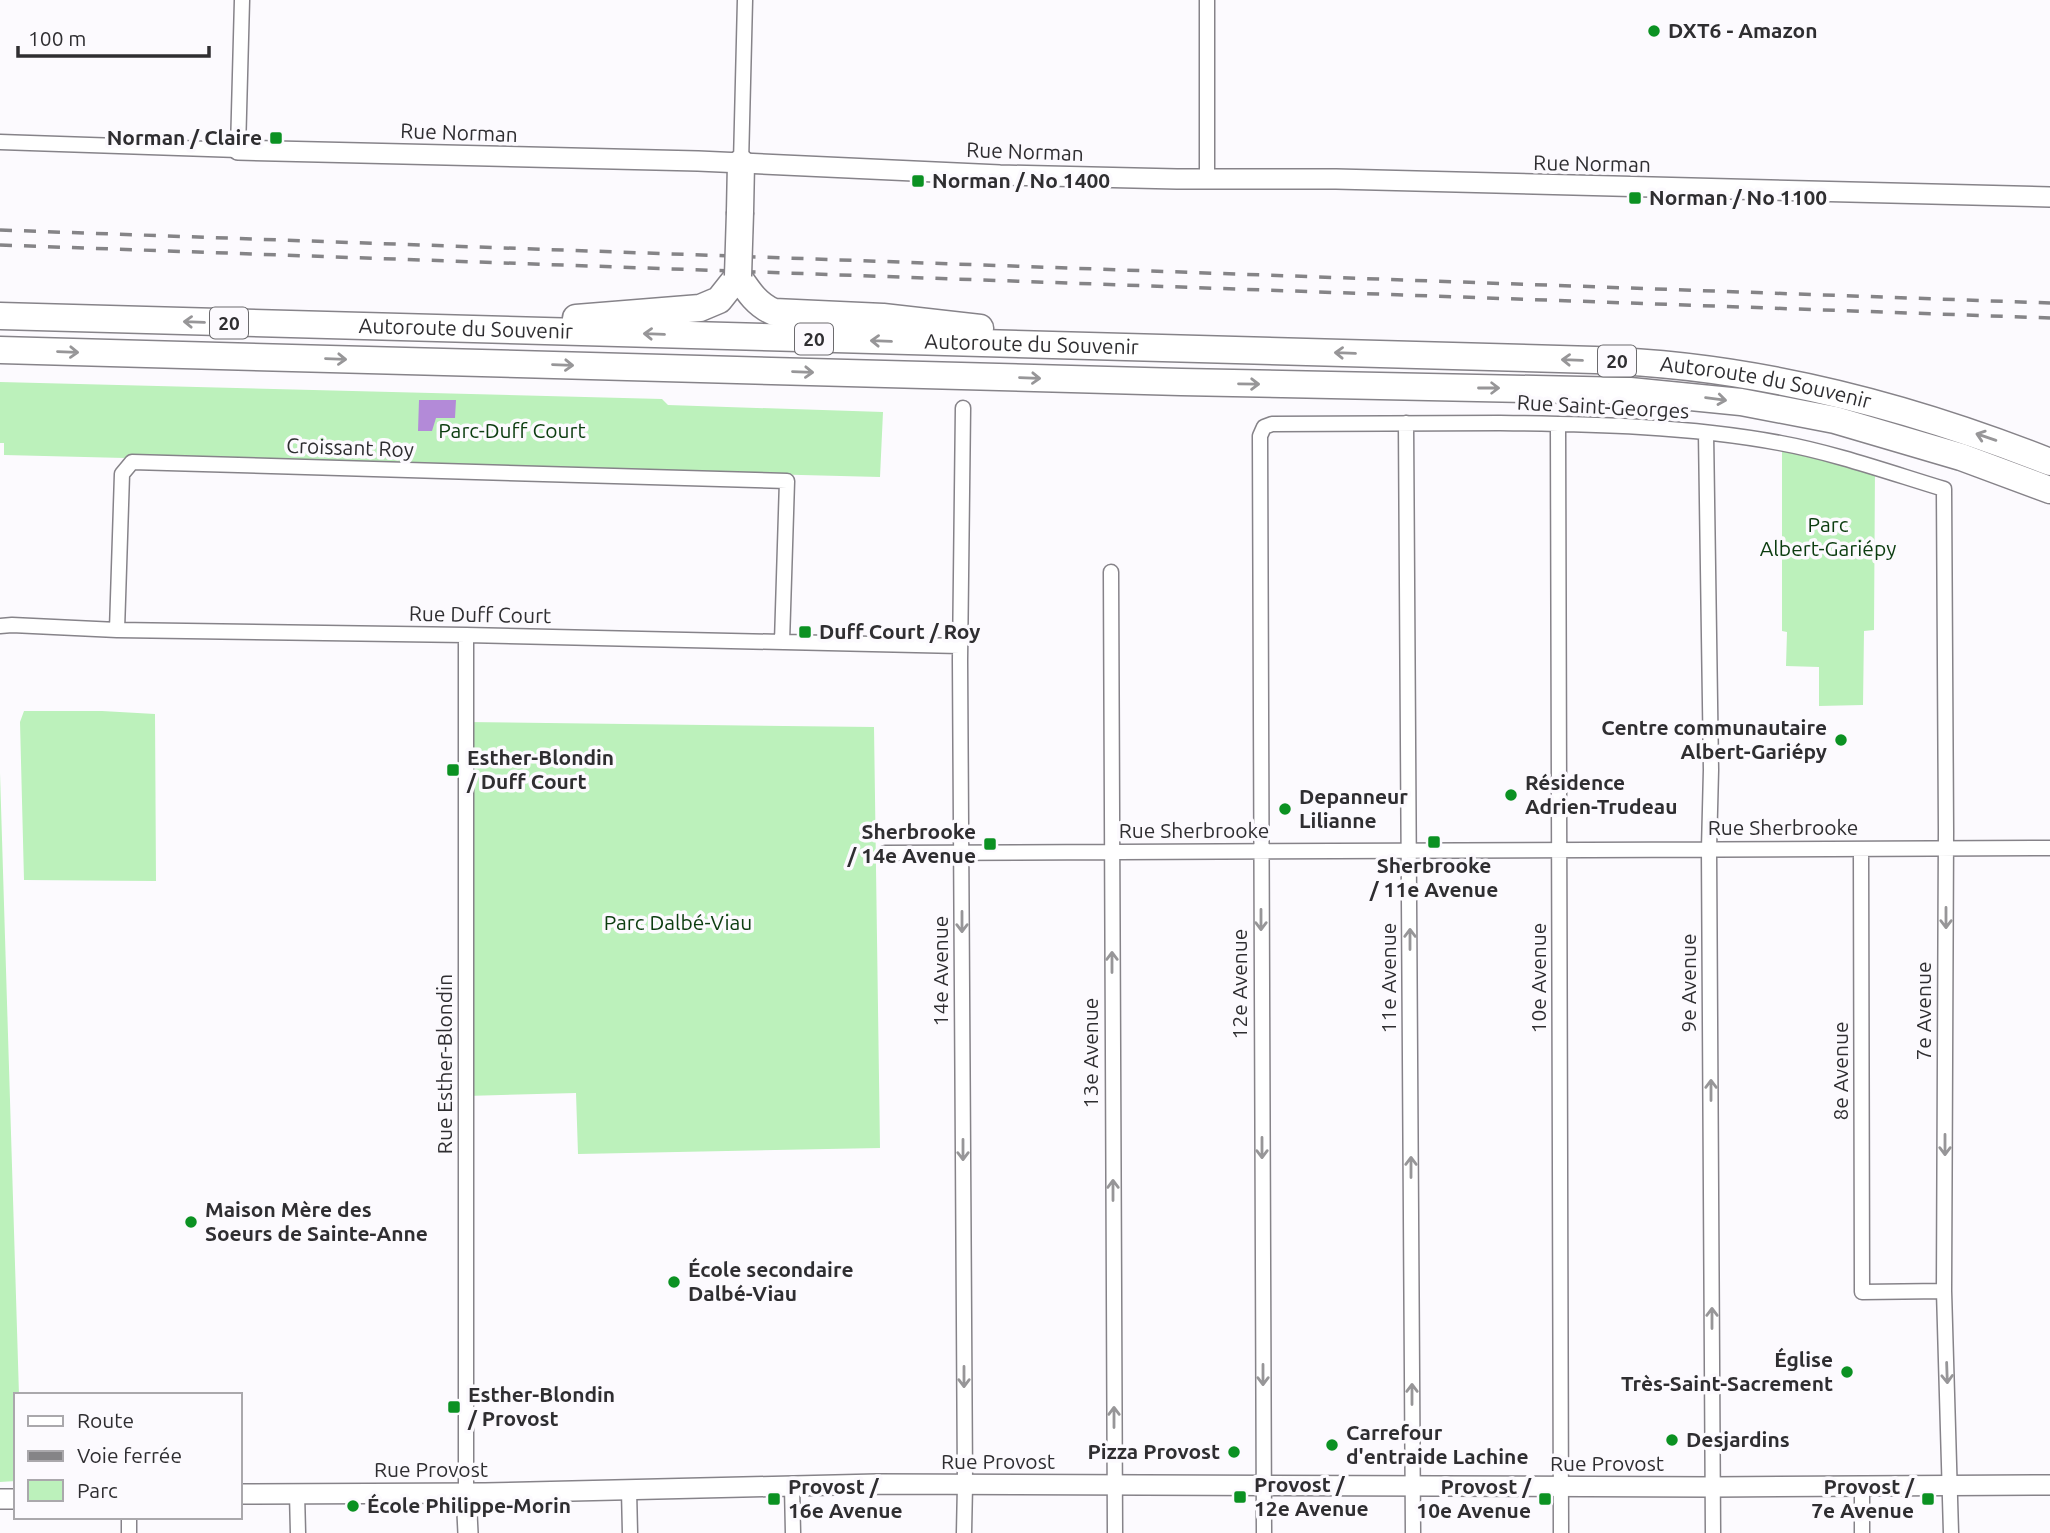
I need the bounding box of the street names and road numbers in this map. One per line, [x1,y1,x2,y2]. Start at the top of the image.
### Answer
street label: Rue Norman [400,118,518,146]
street label: Rue Norman [966,137,1084,165]
street label: Rue Norman [1533,150,1651,176]
road number: 20 [210,308,248,338]
street label: Autoroute du Souvenir [358,313,573,343]
road number: 20 [795,324,833,354]
street label: Autoroute du Souvenir [924,329,1139,358]
road number: 20 [1598,346,1636,376]
street label: Autoroute du Souvenir [1659,351,1874,413]
street label: Rue Saint-Georges [1516,389,1690,423]
street label: Croissant Roy [286,433,414,461]
street label: Rue Duff Court [409,601,551,627]
street label: Rue Sherbrooke [1708,815,1858,839]
street label: Rue Sherbrooke [1119,818,1269,842]
street label: 14e Avenue [928,916,952,1026]
street label: 11e Avenue [1376,923,1400,1033]
street label: 10e Avenue [1526,923,1550,1033]
street label: 12e Avenue [1227,929,1251,1039]
street label: 9e Avenue [1676,934,1700,1033]
street label: 7e Avenue [1911,962,1935,1061]
street label: Rue Esther-Blondin [432,974,456,1154]
street label: 13e Avenue [1078,998,1102,1108]
street label: 8e Avenue [1828,1022,1852,1121]
street label: Rue Provost [941,1449,1055,1473]
street label: Rue Provost [1550,1451,1664,1475]
street label: Rue Provost [374,1457,488,1481]

